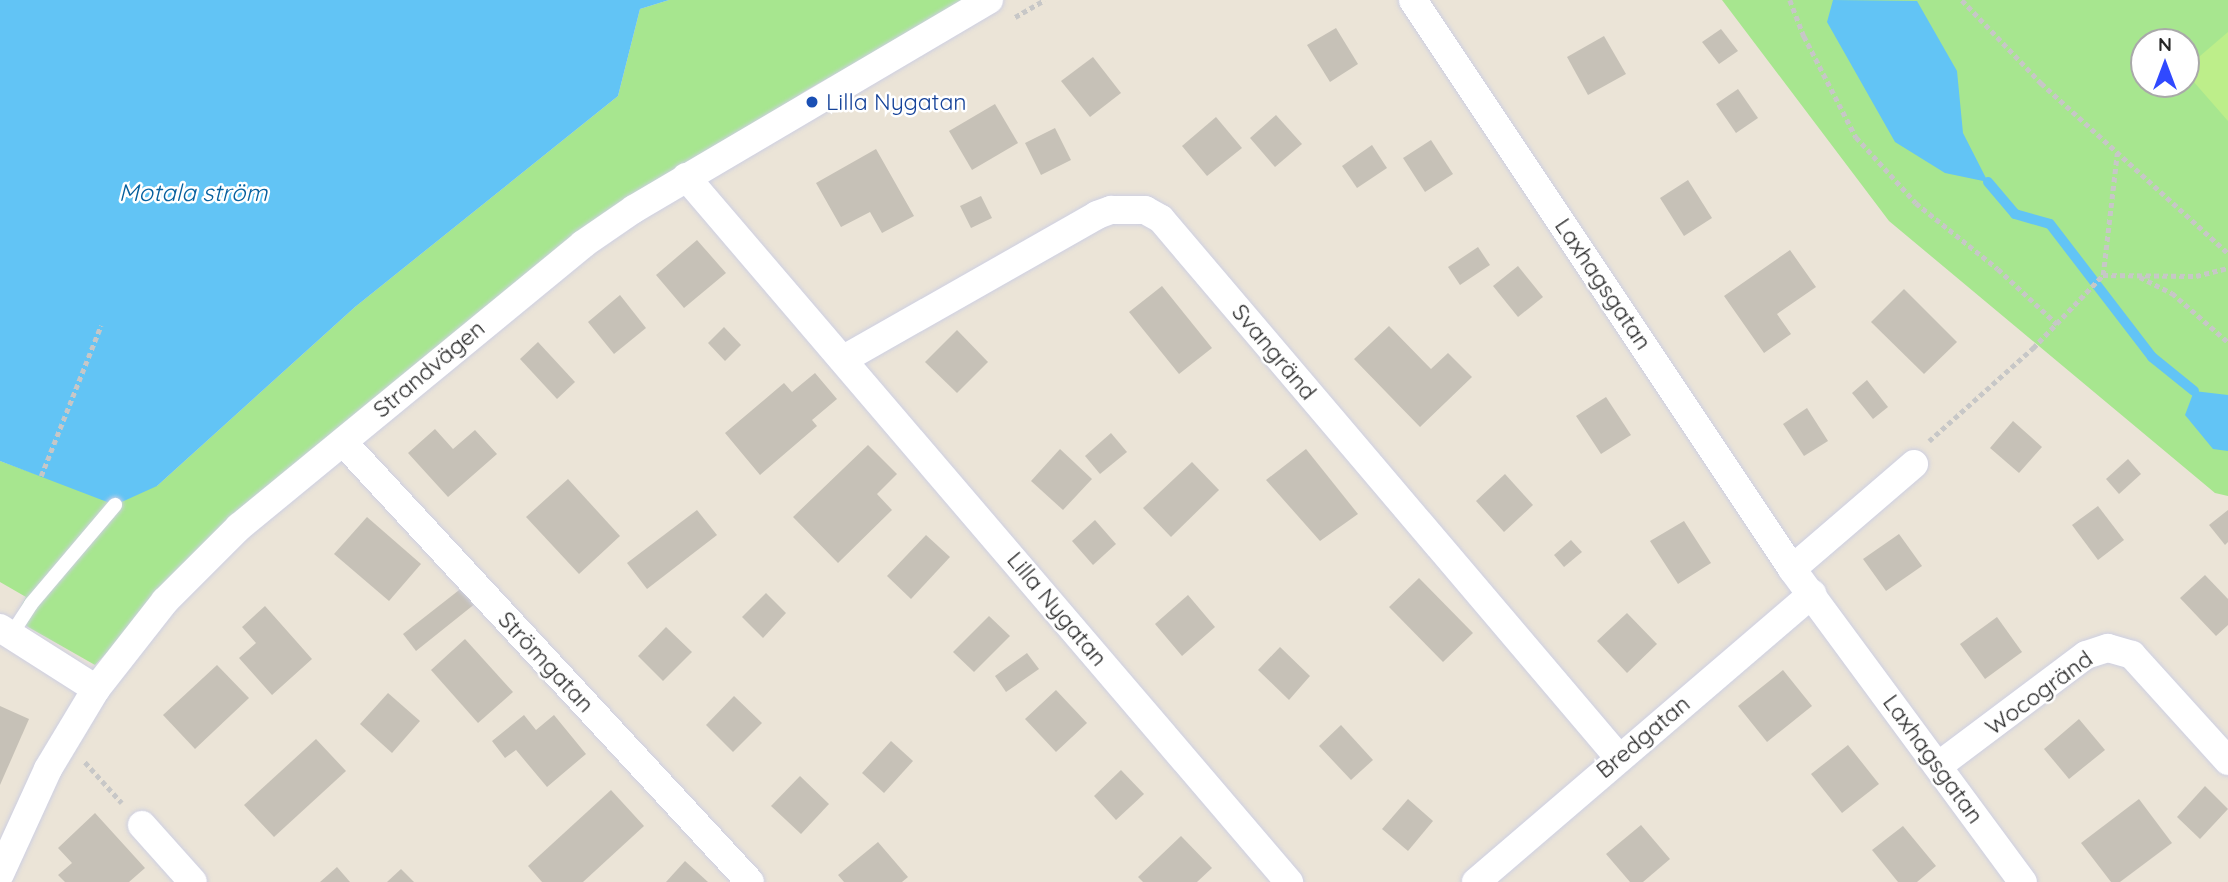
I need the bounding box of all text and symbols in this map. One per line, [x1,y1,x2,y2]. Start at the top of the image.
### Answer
north arrow [2130,28,2200,98]
text: N [2158,32,2172,56]
place label: Lilla Nygatan [826,88,967,116]
marker: Lilla Nygatan [804,94,820,110]
water label: Motala ström [119,179,267,207]
street label: Laxhagsgatan [1549,213,1657,355]
street label: Svangränd [1226,299,1322,405]
street label: Strandvägen [368,314,490,424]
street label: Lilla Nygatan [1001,546,1113,672]
street label: Strömgatan [492,606,600,718]
street label: Wocogränd [1980,645,2098,741]
street label: Laxhagsgatan [1877,689,1989,829]
street label: Bredgatan [1591,690,1695,784]

